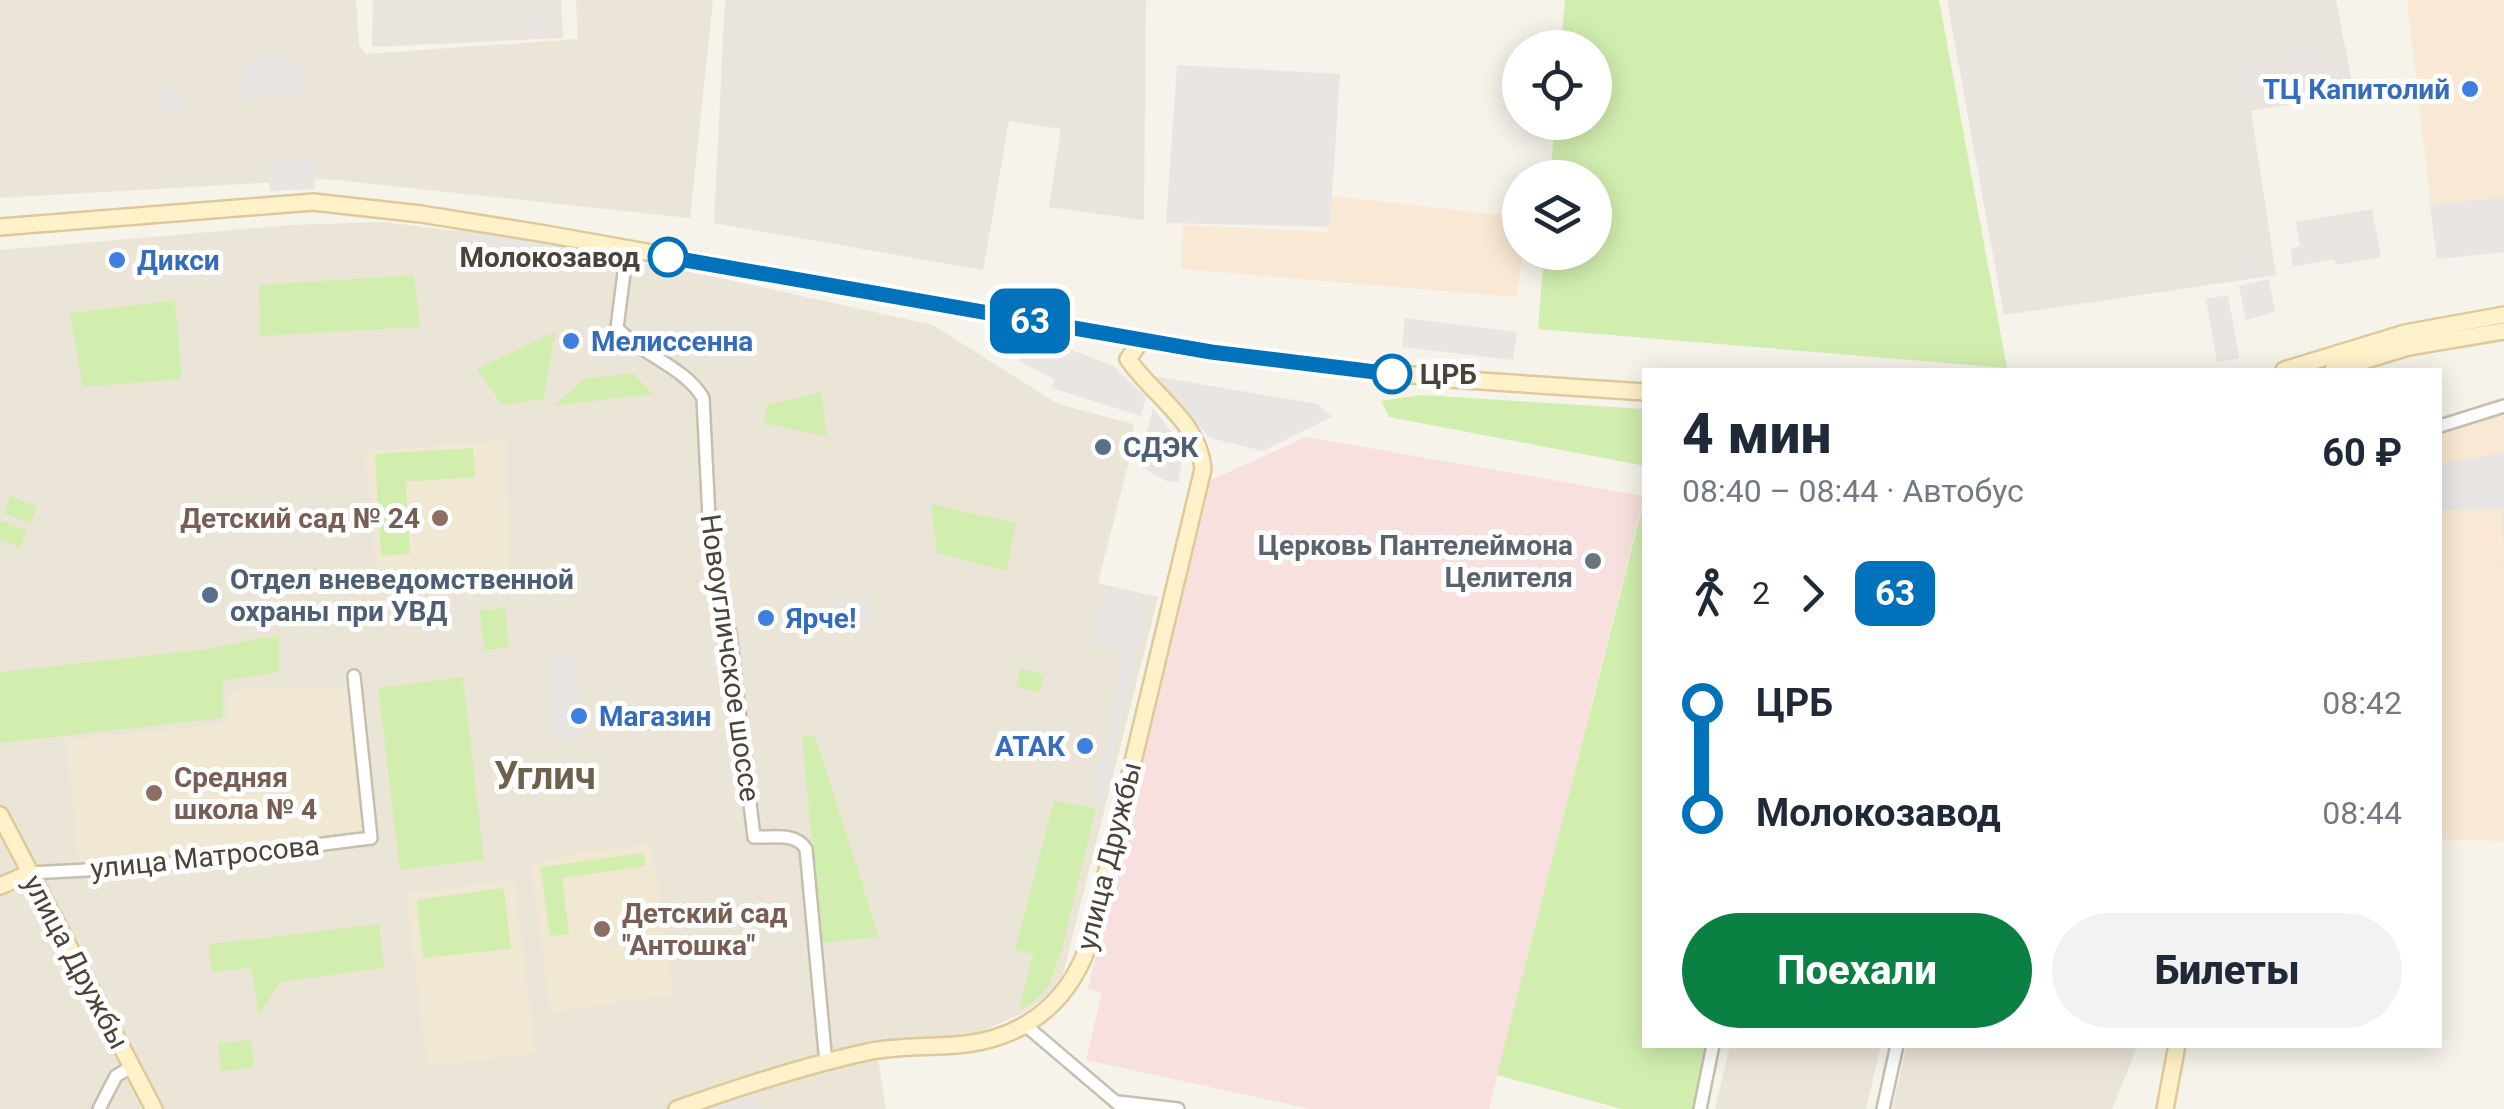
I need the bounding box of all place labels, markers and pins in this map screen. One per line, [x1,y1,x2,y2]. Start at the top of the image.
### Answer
place label: ТЦ Капитолий [2263,73,2450,106]
marker: ТЦ Капитолий [2459,78,2481,100]
marker: Молокозавод [649,238,687,276]
place label: Молокозавод [460,241,640,274]
place label: Дикси [137,244,220,277]
marker: Дикси [106,249,128,271]
place label: Мелиссенна [591,325,753,358]
marker: Мелиссенна [560,330,582,352]
marker: ЦРБ [1373,355,1411,393]
place label: ЦРБ [1420,358,1477,391]
place label: СДЭК [1123,431,1199,464]
marker: СДЭК [1092,436,1114,458]
place label: Детский сад № 24 [180,502,420,535]
marker: Детский сад № 24 [429,507,451,529]
place label: Церковь Пантелеймона Целителя [1258,529,1573,594]
marker: Церковь Пантелеймона Целителя [1582,550,1604,572]
place label: Отдел вневедомственной охраны при УВД [230,563,574,628]
marker: Отдел вневедомственной охраны при УВД [199,584,221,606]
place label: Ярче! [785,602,857,635]
marker: Ярче! [755,607,777,629]
place label: Магазин [599,700,711,733]
marker: Магазин [568,705,590,727]
place label: АТАК [995,730,1066,763]
marker: АТАК [1074,735,1096,757]
place label: Средняя школа № 4 [174,761,317,826]
marker: Средняя школа № 4 [143,782,165,804]
place label: Детский сад "Антошка" [622,897,788,962]
marker: Детский сад "Антошка" [591,918,613,940]

